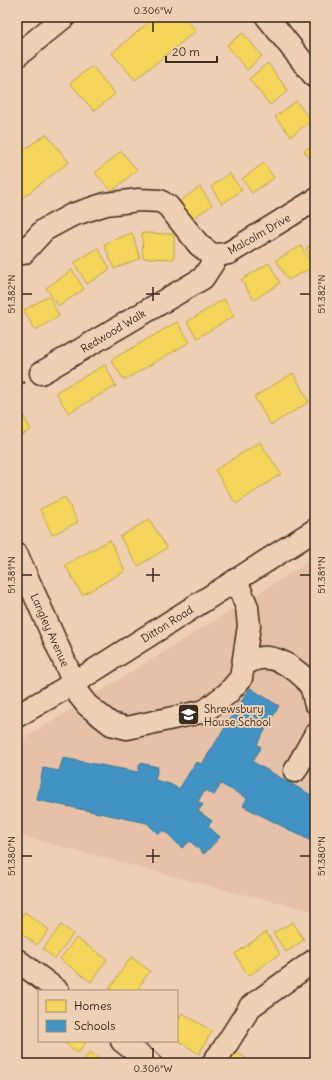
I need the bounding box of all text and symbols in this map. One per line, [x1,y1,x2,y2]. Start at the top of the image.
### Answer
text: 0.306°W [133,4,173,17]
scale bar [166,38,217,64]
text: 20 m [172,44,200,59]
street label: Malcolm Drive [225,210,293,258]
text: 51.382°N [5,275,18,313]
text: 51.382°N [315,275,328,313]
street label: Redwood Walk [78,306,148,356]
text: 51.381°N [5,556,18,594]
text: 51.381°N [315,556,328,594]
street label: Langley Avenue [28,591,72,669]
street label: Ditton Road [138,602,196,645]
school or university icon: Shrewsbury House School [176,702,202,728]
place label: Shrewsbury House School [204,702,271,729]
text: 51.380°N [5,836,18,876]
text: 51.380°N [315,836,328,876]
legend [38,990,178,1042]
text: Homes [74,998,112,1013]
text: Schools [74,1018,115,1033]
text: 0.306°W [133,1062,173,1075]

